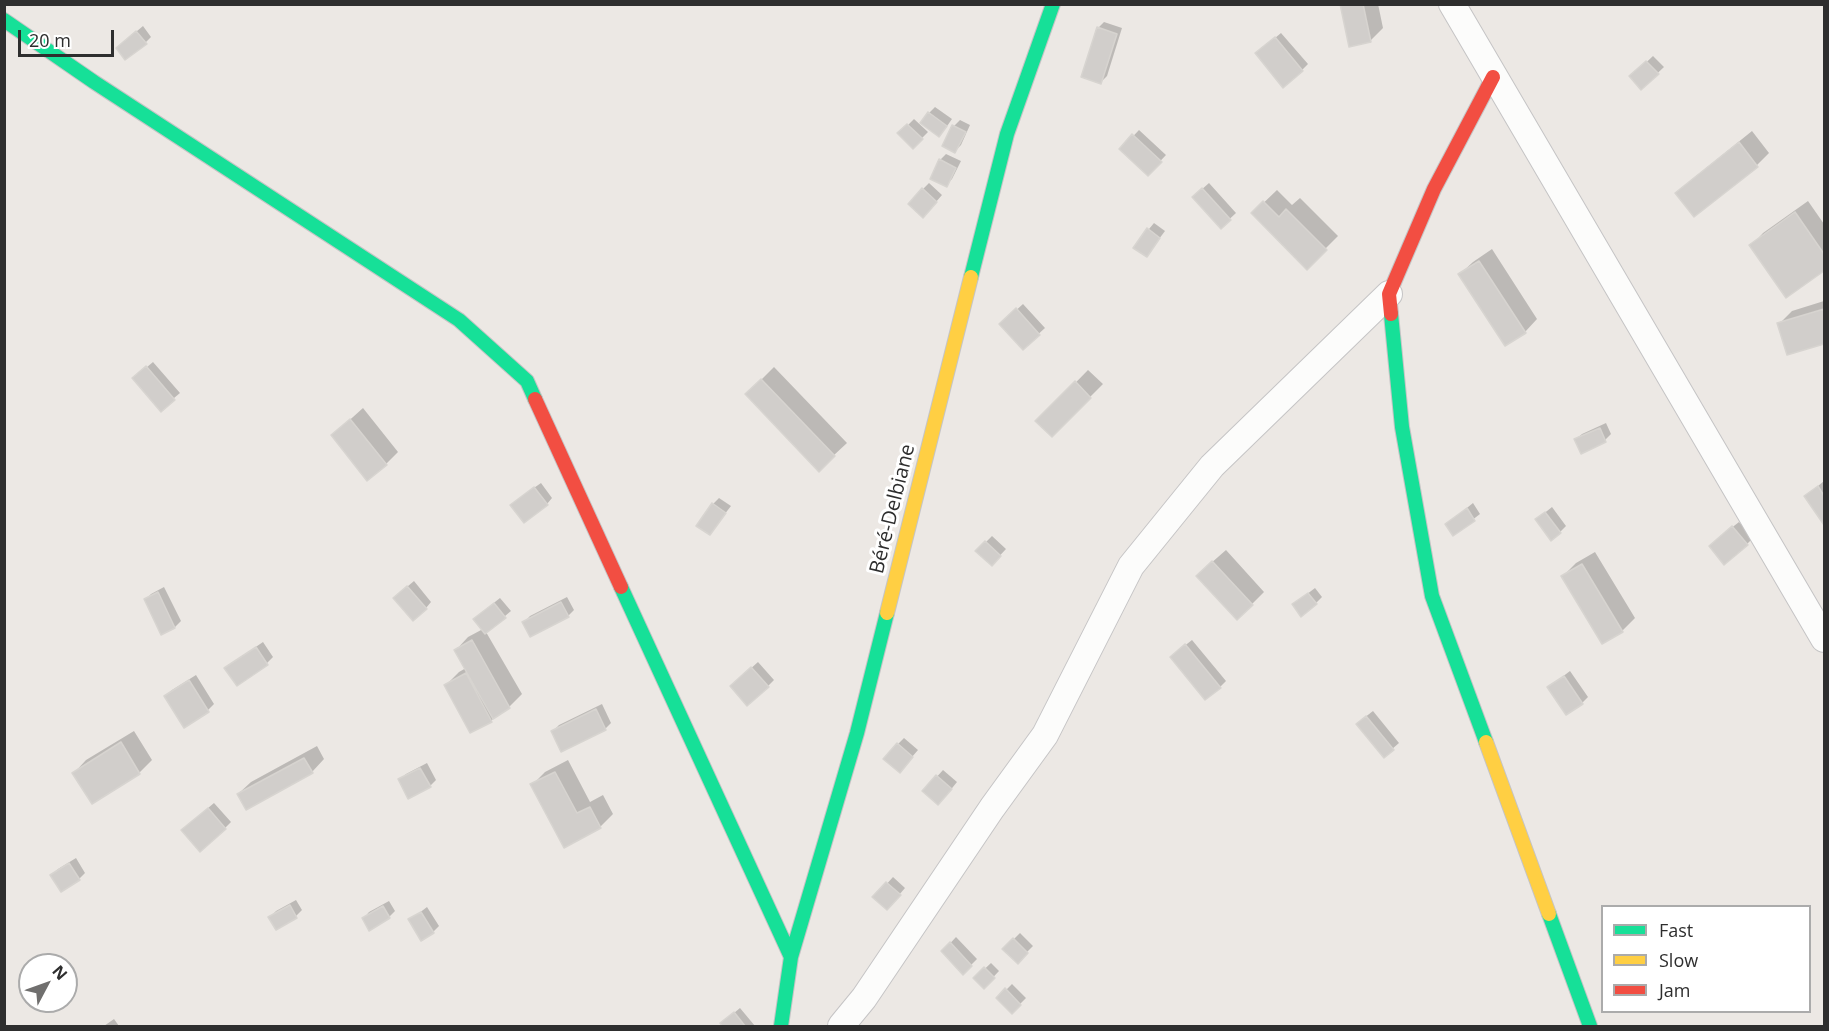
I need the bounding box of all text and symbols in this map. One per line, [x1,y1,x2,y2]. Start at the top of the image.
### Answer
scale bar [21,18,117,56]
text: 20 m [29,28,71,52]
street label: Béré-Delbiane [865,442,921,576]
legend [1601,905,1811,1013]
text: Fast [1659,918,1693,942]
text: Slow [1659,948,1698,972]
north arrow [18,953,78,1013]
text: N [47,960,73,985]
text: Jam [1659,978,1691,1002]

